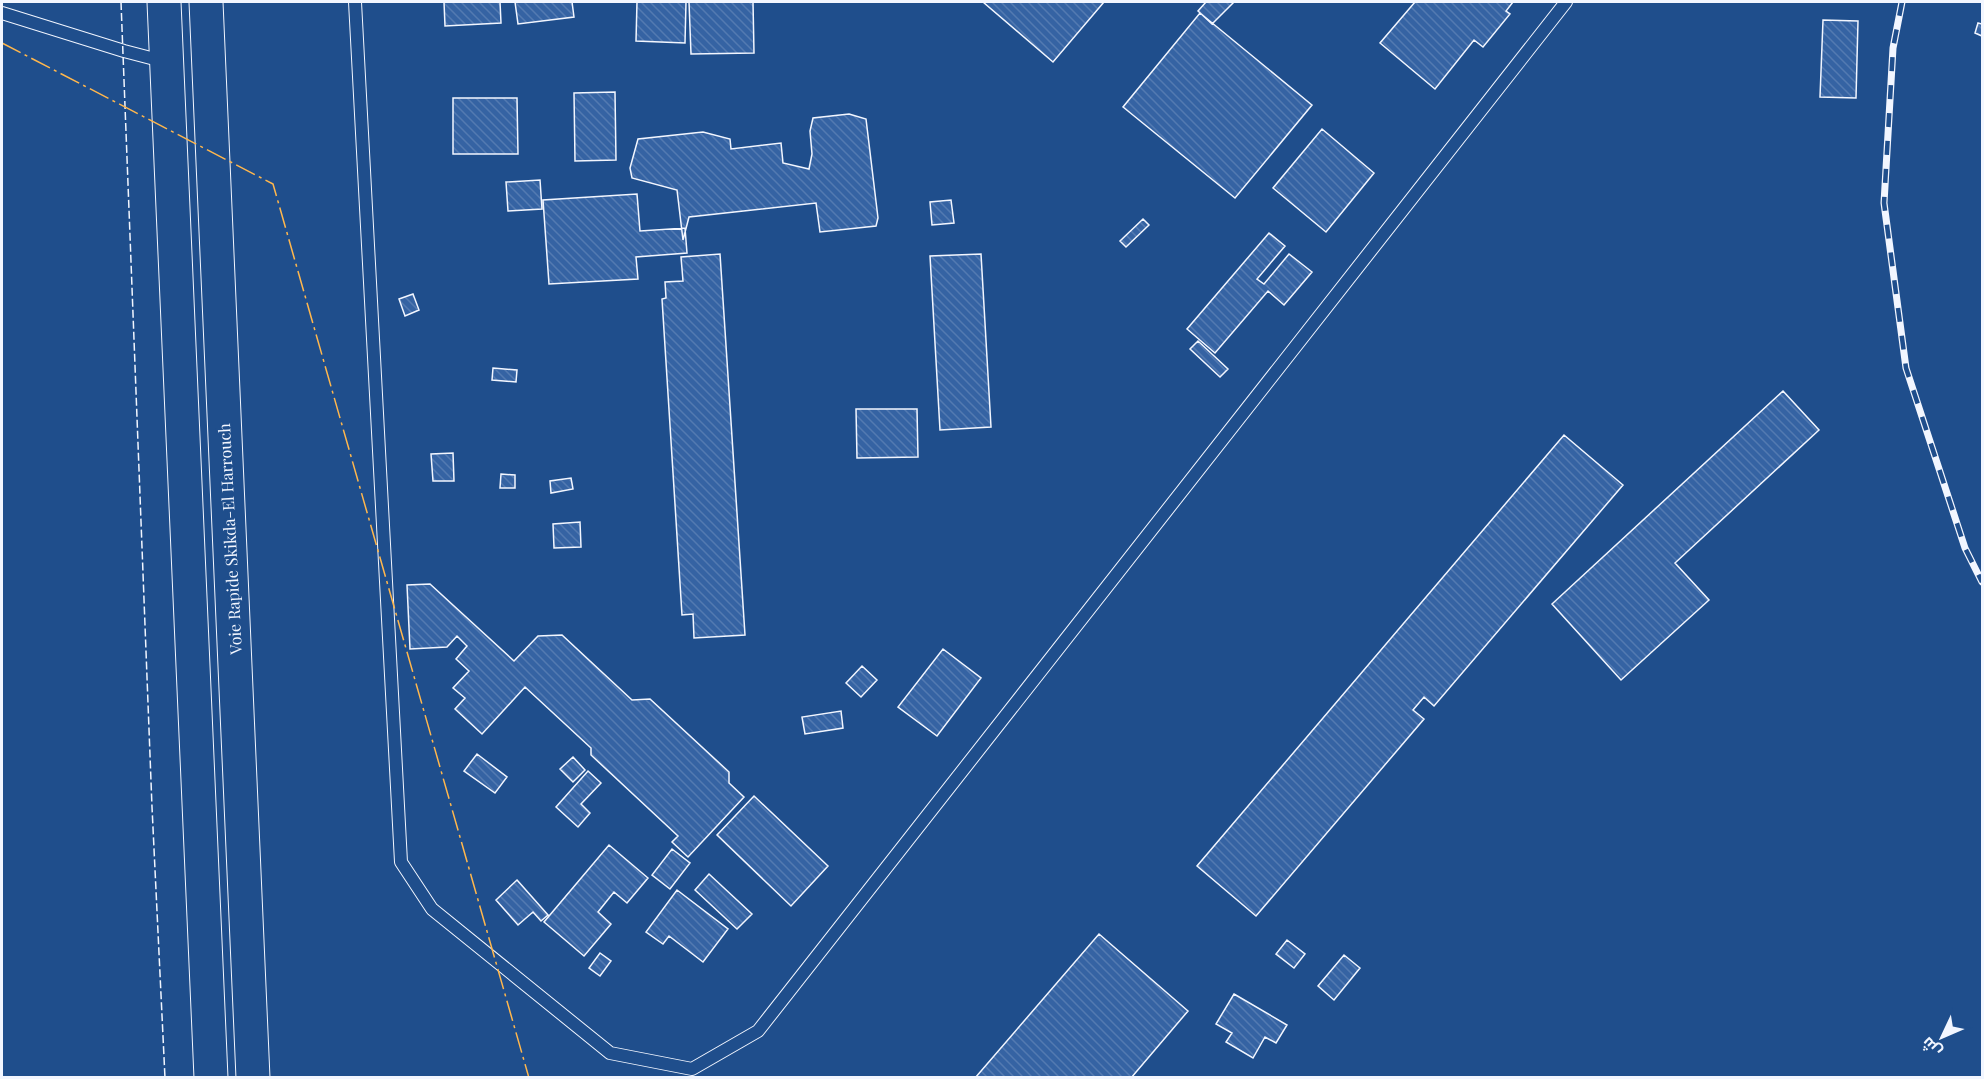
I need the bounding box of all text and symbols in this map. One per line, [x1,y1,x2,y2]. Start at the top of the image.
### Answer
street label: Voie Rapide Skikda-El Harrouch [213,422,246,656]
north arrow [1912,1007,1972,1067]
text: ش [1916,1033,1946,1062]

